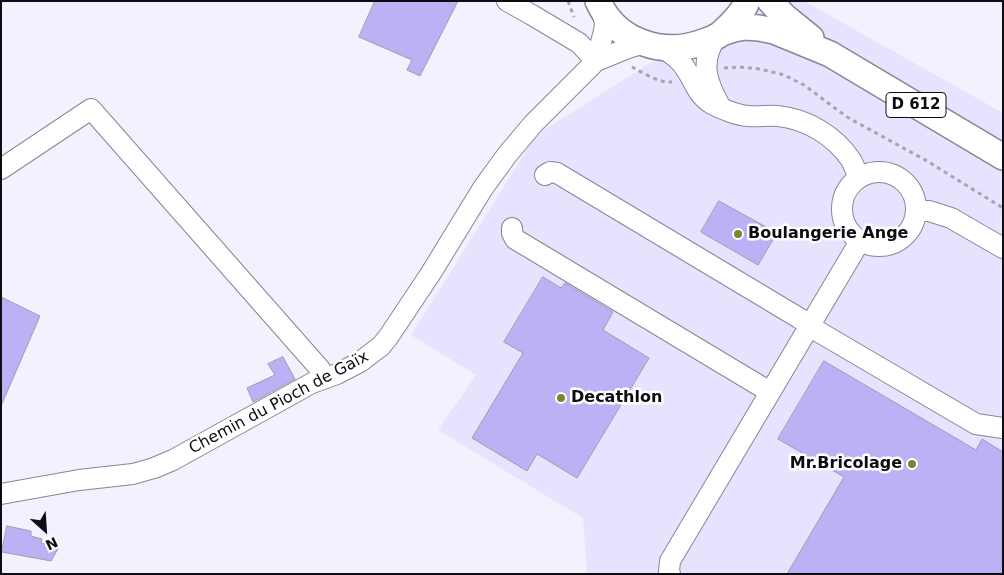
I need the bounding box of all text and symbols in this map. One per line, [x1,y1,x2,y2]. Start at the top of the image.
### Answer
road number: D 612 [886,92,946,118]
place label: Boulangerie Ange [748,224,908,244]
marker: Boulangerie Ange [732,228,744,240]
street label: Chemin du Pioch de Gaïx [186,347,372,459]
place label: Decathlon [571,388,662,408]
marker: Decathlon [555,392,567,404]
place label: Mr.Bricolage [790,454,902,474]
marker: Mr.Bricolage [906,458,918,470]
north arrow [20,505,70,555]
text: N [43,534,60,553]

